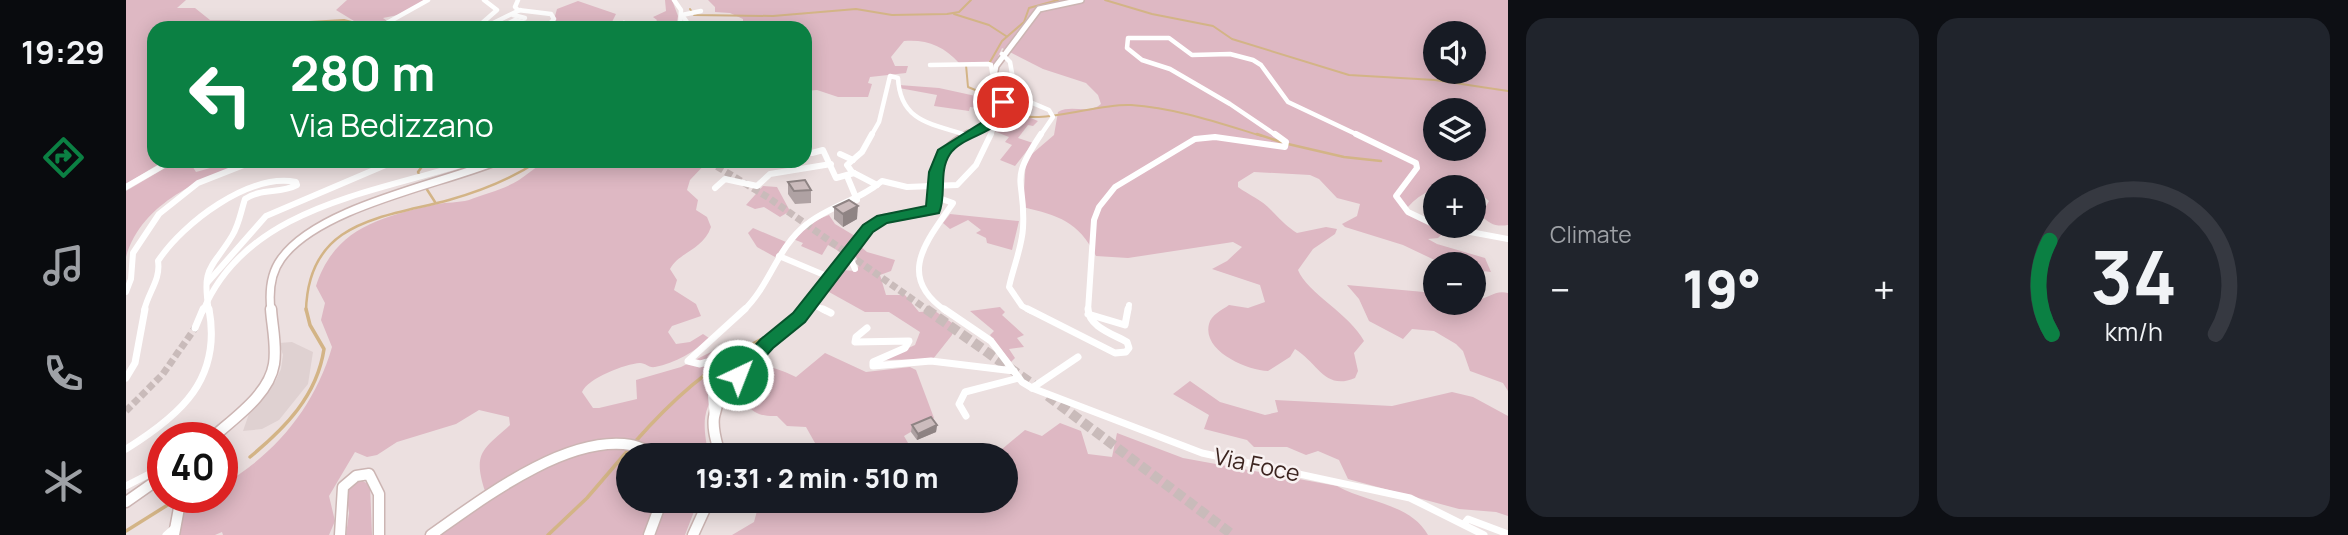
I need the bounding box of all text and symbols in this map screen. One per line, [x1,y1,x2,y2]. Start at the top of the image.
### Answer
map controls [1423,21,1486,315]
button: sound [1423,21,1486,84]
text: 19:29 [21,30,105,74]
text: 280 m [290,39,435,106]
icon: left [175,49,266,140]
pin [973,72,1033,132]
icon: arrive [984,83,1022,121]
button: layers [1423,98,1486,161]
text: Via Bedizzano [290,103,494,147]
icon: directions [39,133,88,182]
button: + [1423,175,1486,238]
text: Climate [1550,218,1632,250]
text: 34 [2090,226,2177,326]
icon: music [39,241,88,290]
button: − [1423,252,1486,315]
text: 19° [1682,253,1761,324]
text: − [1550,263,1571,315]
text: + [1873,263,1895,315]
text: km/h [2104,313,2163,348]
position arrow [701,338,775,412]
icon: phone [39,349,88,398]
speed limit sign: 40 [147,422,238,513]
street label: Via Foce [1211,439,1303,489]
icon: climate [39,457,88,506]
text: 19:31 · 2 min · 510 m [696,460,938,496]

